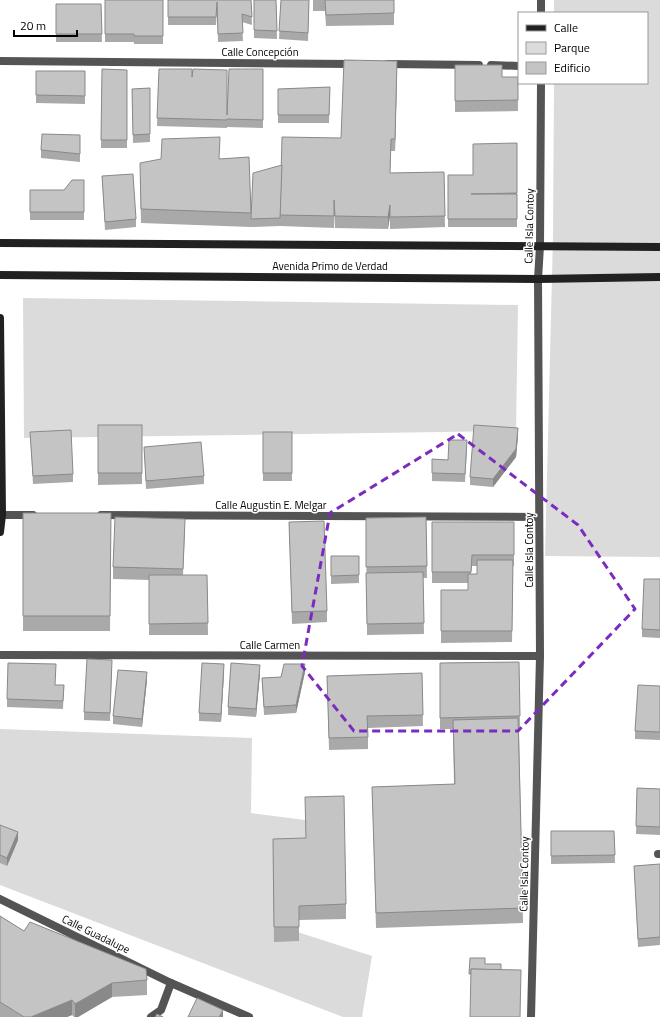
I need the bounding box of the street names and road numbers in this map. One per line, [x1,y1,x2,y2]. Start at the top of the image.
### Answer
street label: Calle Concepción [221,44,299,60]
street label: Calle Isla Contoy [520,188,538,264]
street label: Avenida Primo de Verdad [272,258,388,274]
street label: Calle Augustin E. Melgar [215,497,327,513]
street label: Calle Isla Contoy [521,512,537,588]
street label: Calle Carmen [240,637,300,653]
street label: Calle Isla Contoy [515,836,533,912]
street label: Calle Guadalupe [59,911,133,958]

